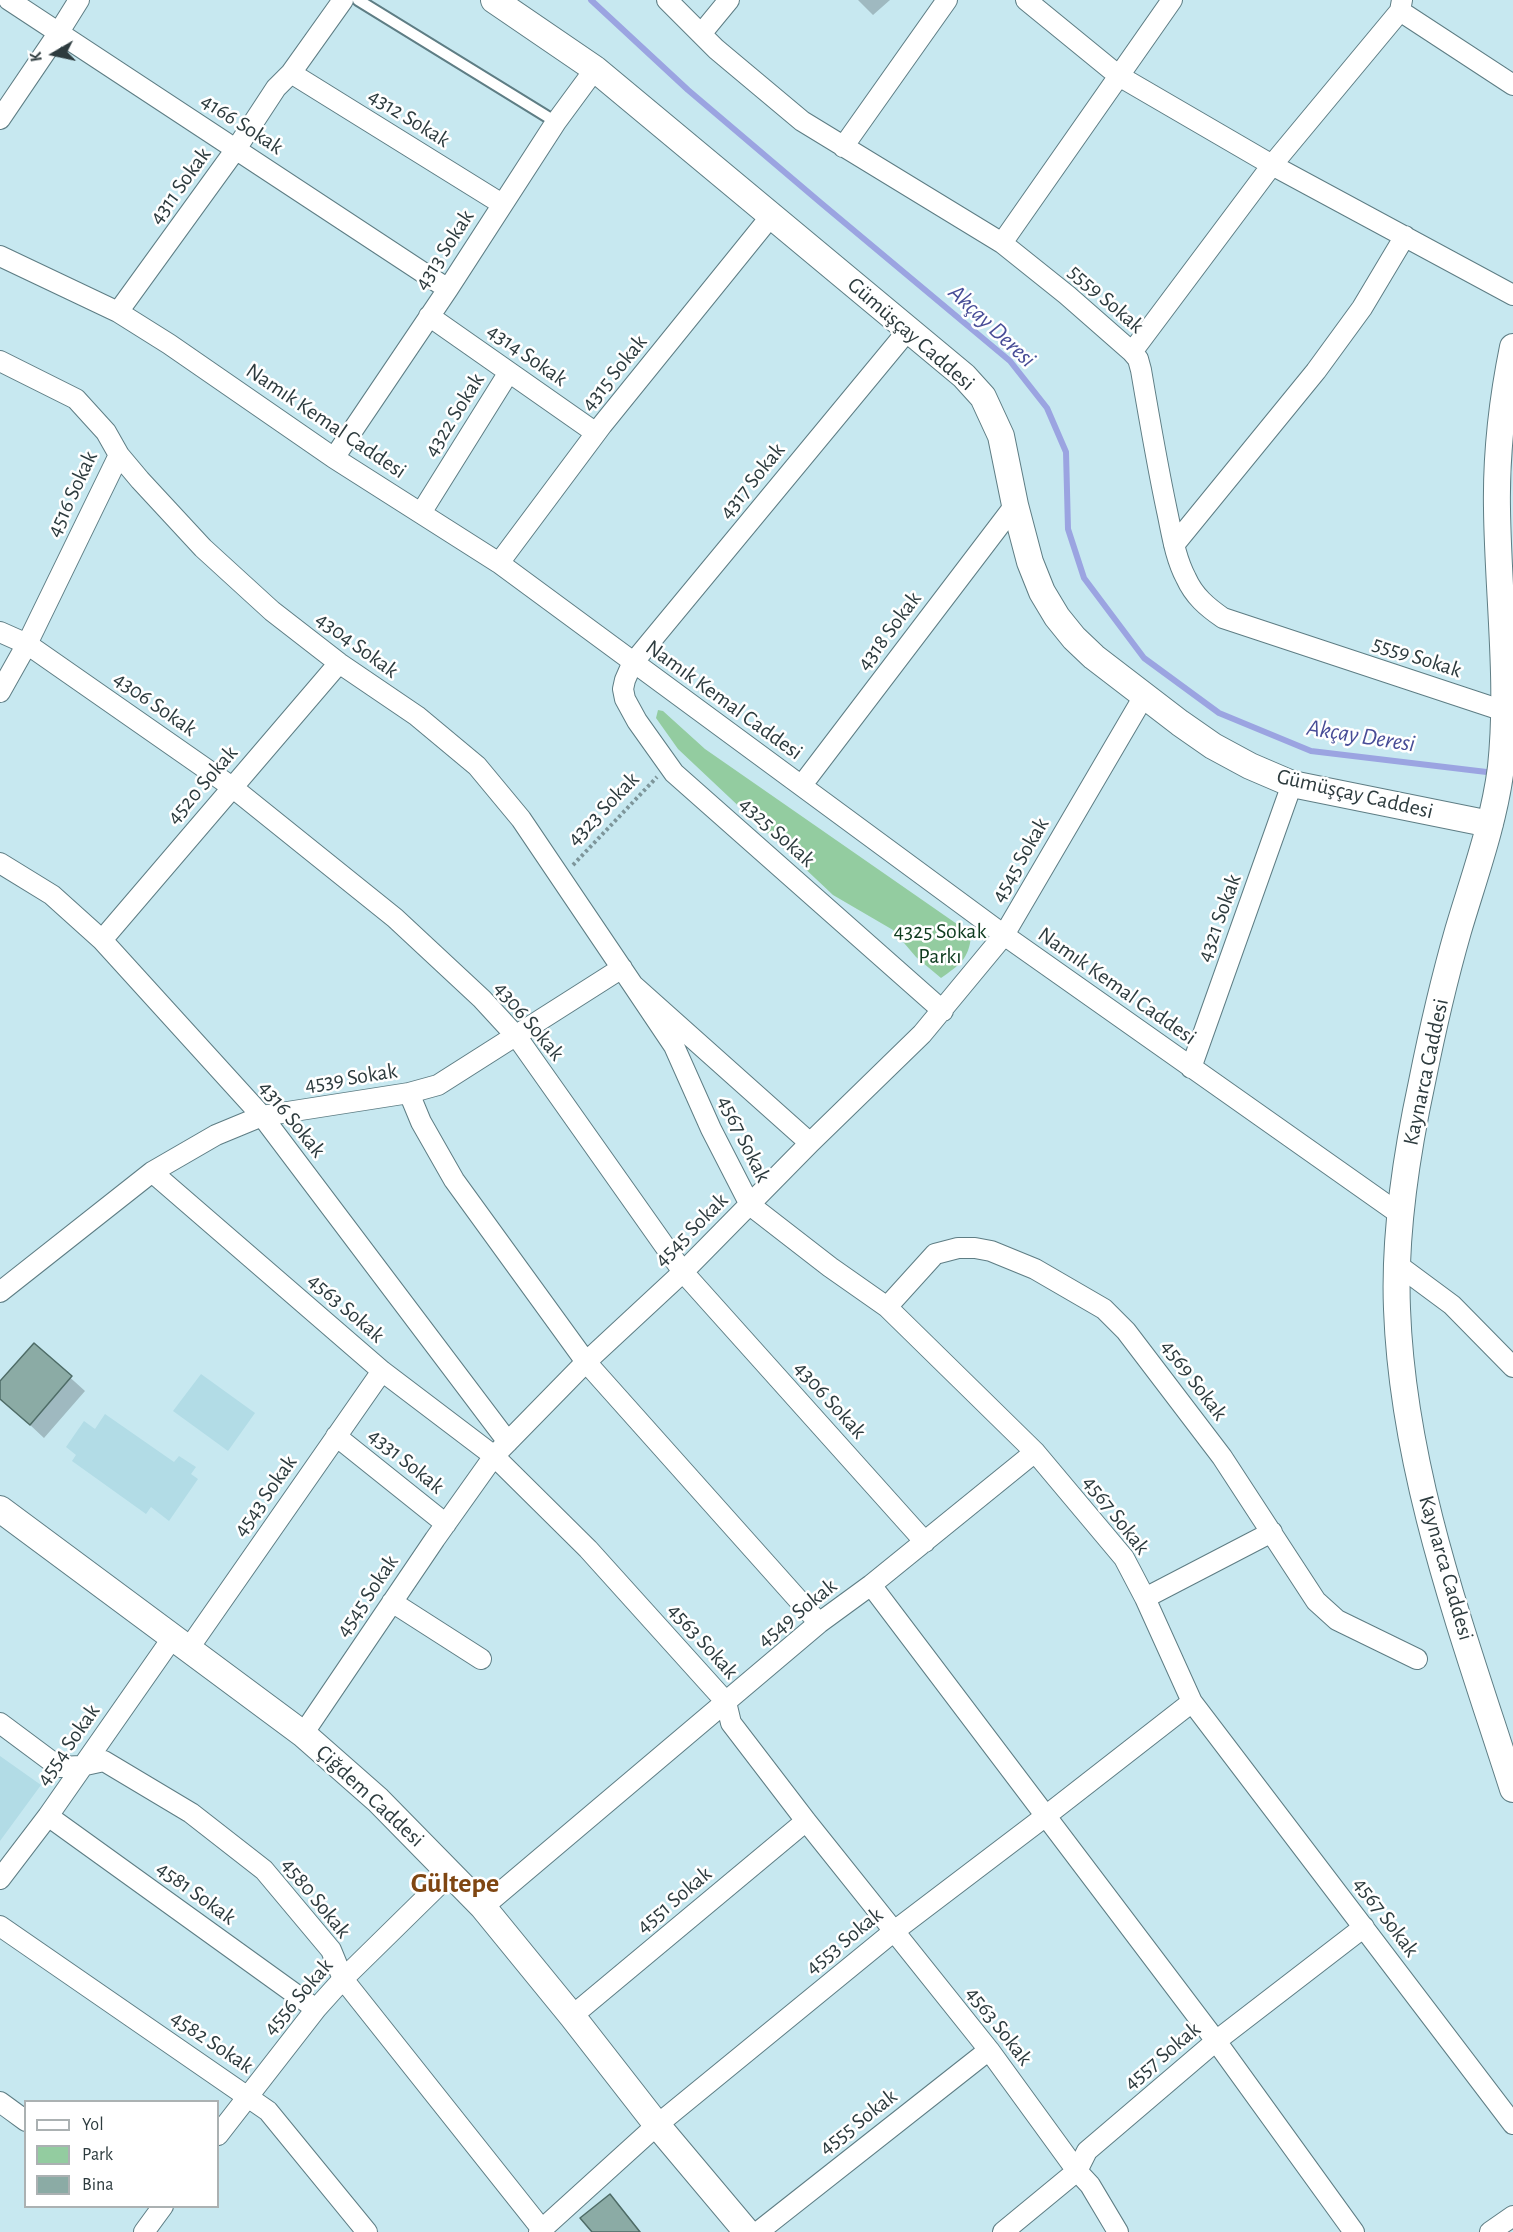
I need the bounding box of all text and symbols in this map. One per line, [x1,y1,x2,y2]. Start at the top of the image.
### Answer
north arrow [24,24,84,84]
text: K [28,51,45,63]
street label: 4312 Sokak [363,83,455,153]
street label: 4166 Sokak [196,88,288,160]
street label: 4311 Sokak [143,142,217,230]
street label: 4313 Sokak [408,205,480,295]
street label: 5559 Sokak [1063,259,1149,339]
street label: Gümüşçay Caddesi [842,272,980,396]
water label: Akçay Deresi [942,278,1042,374]
street label: 4314 Sokak [482,318,572,392]
street label: 4315 Sokak [575,329,653,417]
street label: Namık Kemal Caddesi [241,358,411,484]
street label: 4322 Sokak [418,368,490,462]
street label: 4317 Sokak [713,438,791,524]
street label: 4516 Sokak [41,447,103,541]
street label: 4318 Sokak [851,586,927,676]
street label: 4304 Sokak [310,606,404,684]
street label: 5559 Sokak [1369,630,1465,684]
street label: Namık Kemal Caddesi [640,634,808,766]
street label: 4306 Sokak [108,666,202,742]
water label: Akçay Deresi [1305,713,1417,759]
street label: 4520 Sokak [161,740,243,830]
street label: Gümüşçay Caddesi [1274,763,1436,825]
street label: 4323 Sokak [561,766,645,852]
street label: 4325 Sokak [734,791,820,873]
street label: 4545 Sokak [985,813,1055,907]
street label: 4321 Sokak [1191,871,1247,965]
park label: 4325 Sokak Parkı [893,918,987,969]
street label: Namık Kemal Caddesi [1033,921,1201,1051]
street label: 4306 Sokak [488,976,570,1066]
street label: Kaynarca Caddesi [1398,996,1454,1148]
street label: 4539 Sokak [303,1058,399,1098]
street label: 4316 Sokak [253,1075,331,1163]
street label: 4567 Sokak [712,1091,776,1187]
street label: 4545 Sokak [649,1188,733,1272]
street label: 4563 Sokak [302,1267,390,1349]
street label: 4569 Sokak [1155,1334,1233,1426]
street label: 4306 Sokak [788,1356,872,1444]
street label: 4331 Sokak [363,1422,449,1500]
street label: 4543 Sokak [227,1450,303,1542]
street label: 4567 Sokak [1077,1470,1155,1560]
street label: Kaynarca Caddesi [1413,1493,1479,1643]
street label: 4545 Sokak [330,1550,404,1642]
street label: 4549 Sokak [752,1573,842,1653]
street label: 4563 Sokak [662,1597,744,1685]
street label: 4554 Sokak [30,1699,106,1791]
street label: Çiğdem Caddesi [310,1739,430,1853]
street label: 4580 Sokak [276,1852,356,1944]
street label: 4581 Sokak [151,1855,241,1931]
street label: 4551 Sokak [631,1861,717,1939]
district label: Gültepe [411,1867,499,1901]
street label: 4567 Sokak [1347,1872,1425,1962]
street label: 4553 Sokak [800,1902,888,1980]
street label: 4556 Sokak [257,1953,339,2041]
street label: 4563 Sokak [960,1981,1038,2071]
street label: 4582 Sokak [165,2005,259,2079]
street label: 4557 Sokak [1118,2016,1206,2096]
street label: 4555 Sokak [813,2083,903,2161]
legend [24,2100,219,2208]
text: Yol [82,2116,104,2134]
text: Park [82,2146,113,2164]
text: Bina [82,2176,114,2194]

